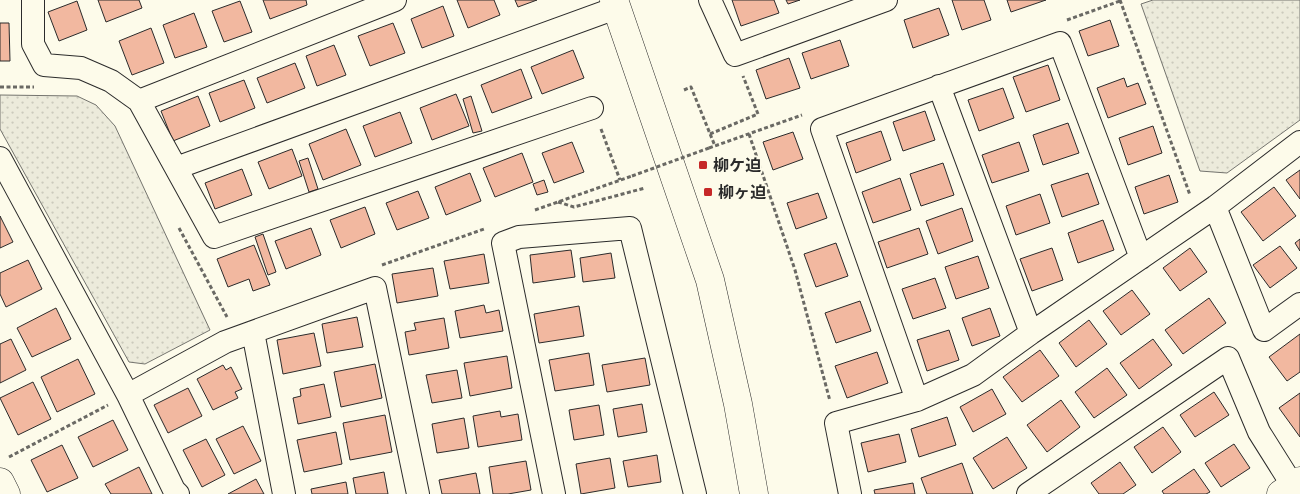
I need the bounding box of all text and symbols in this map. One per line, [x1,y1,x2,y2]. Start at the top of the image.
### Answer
place label: 柳ケ迫 [713,155,761,175]
marker: 柳ケ迫 [697,159,709,171]
place label: 柳ヶ迫 [718,182,766,202]
marker: 柳ヶ迫 [702,186,714,198]

